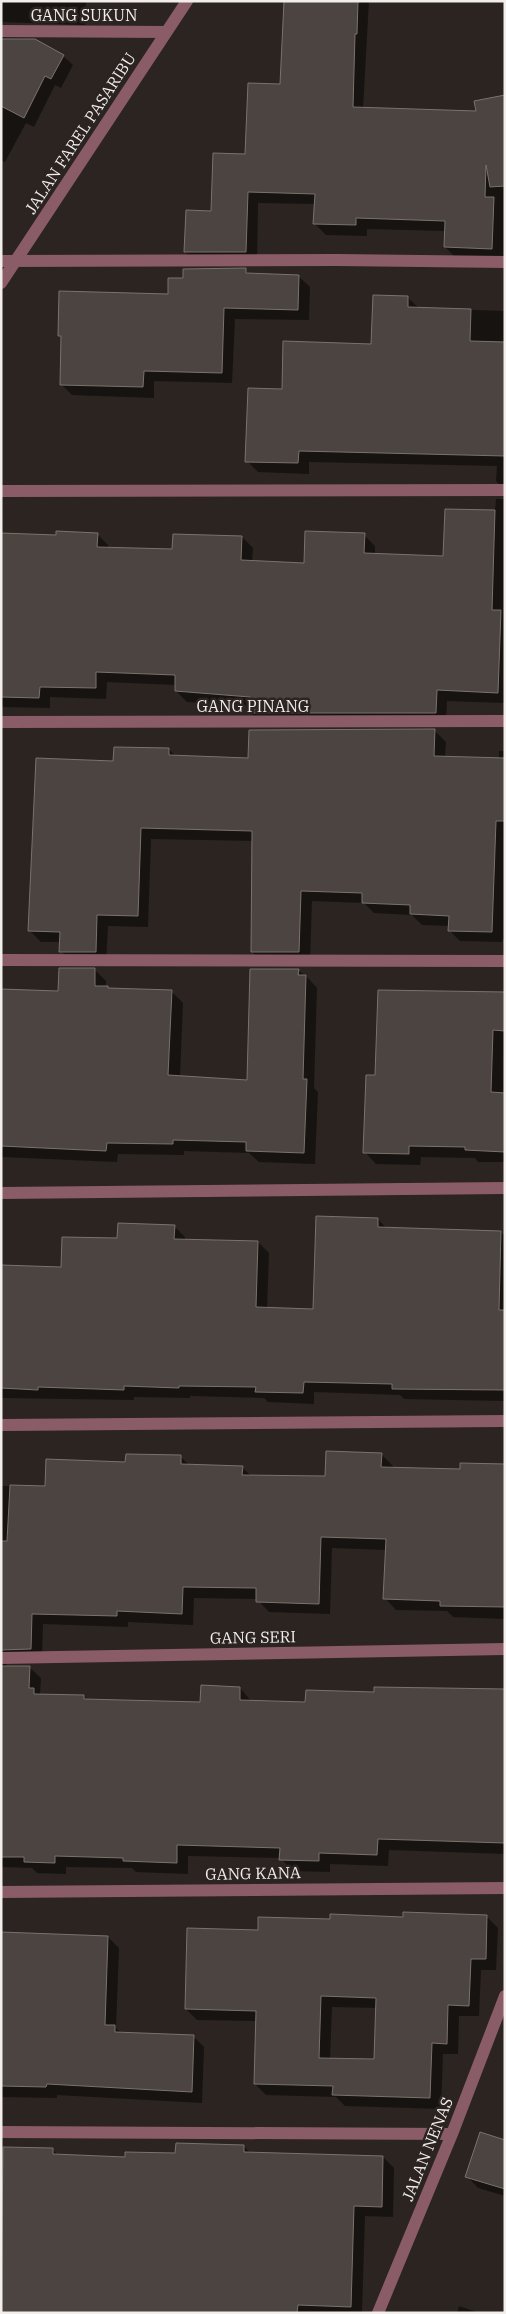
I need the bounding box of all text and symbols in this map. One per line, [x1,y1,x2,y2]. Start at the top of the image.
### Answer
street label: GANG SUKUN [31,5,137,25]
street label: JALAN FAREL PASARIBU [20,48,140,217]
street label: GANG PINANG [197,696,309,716]
street label: GANG SERI [210,1626,296,1648]
street label: GANG KANA [205,1862,301,1884]
street label: JALAN NENAS [397,2094,457,2204]

